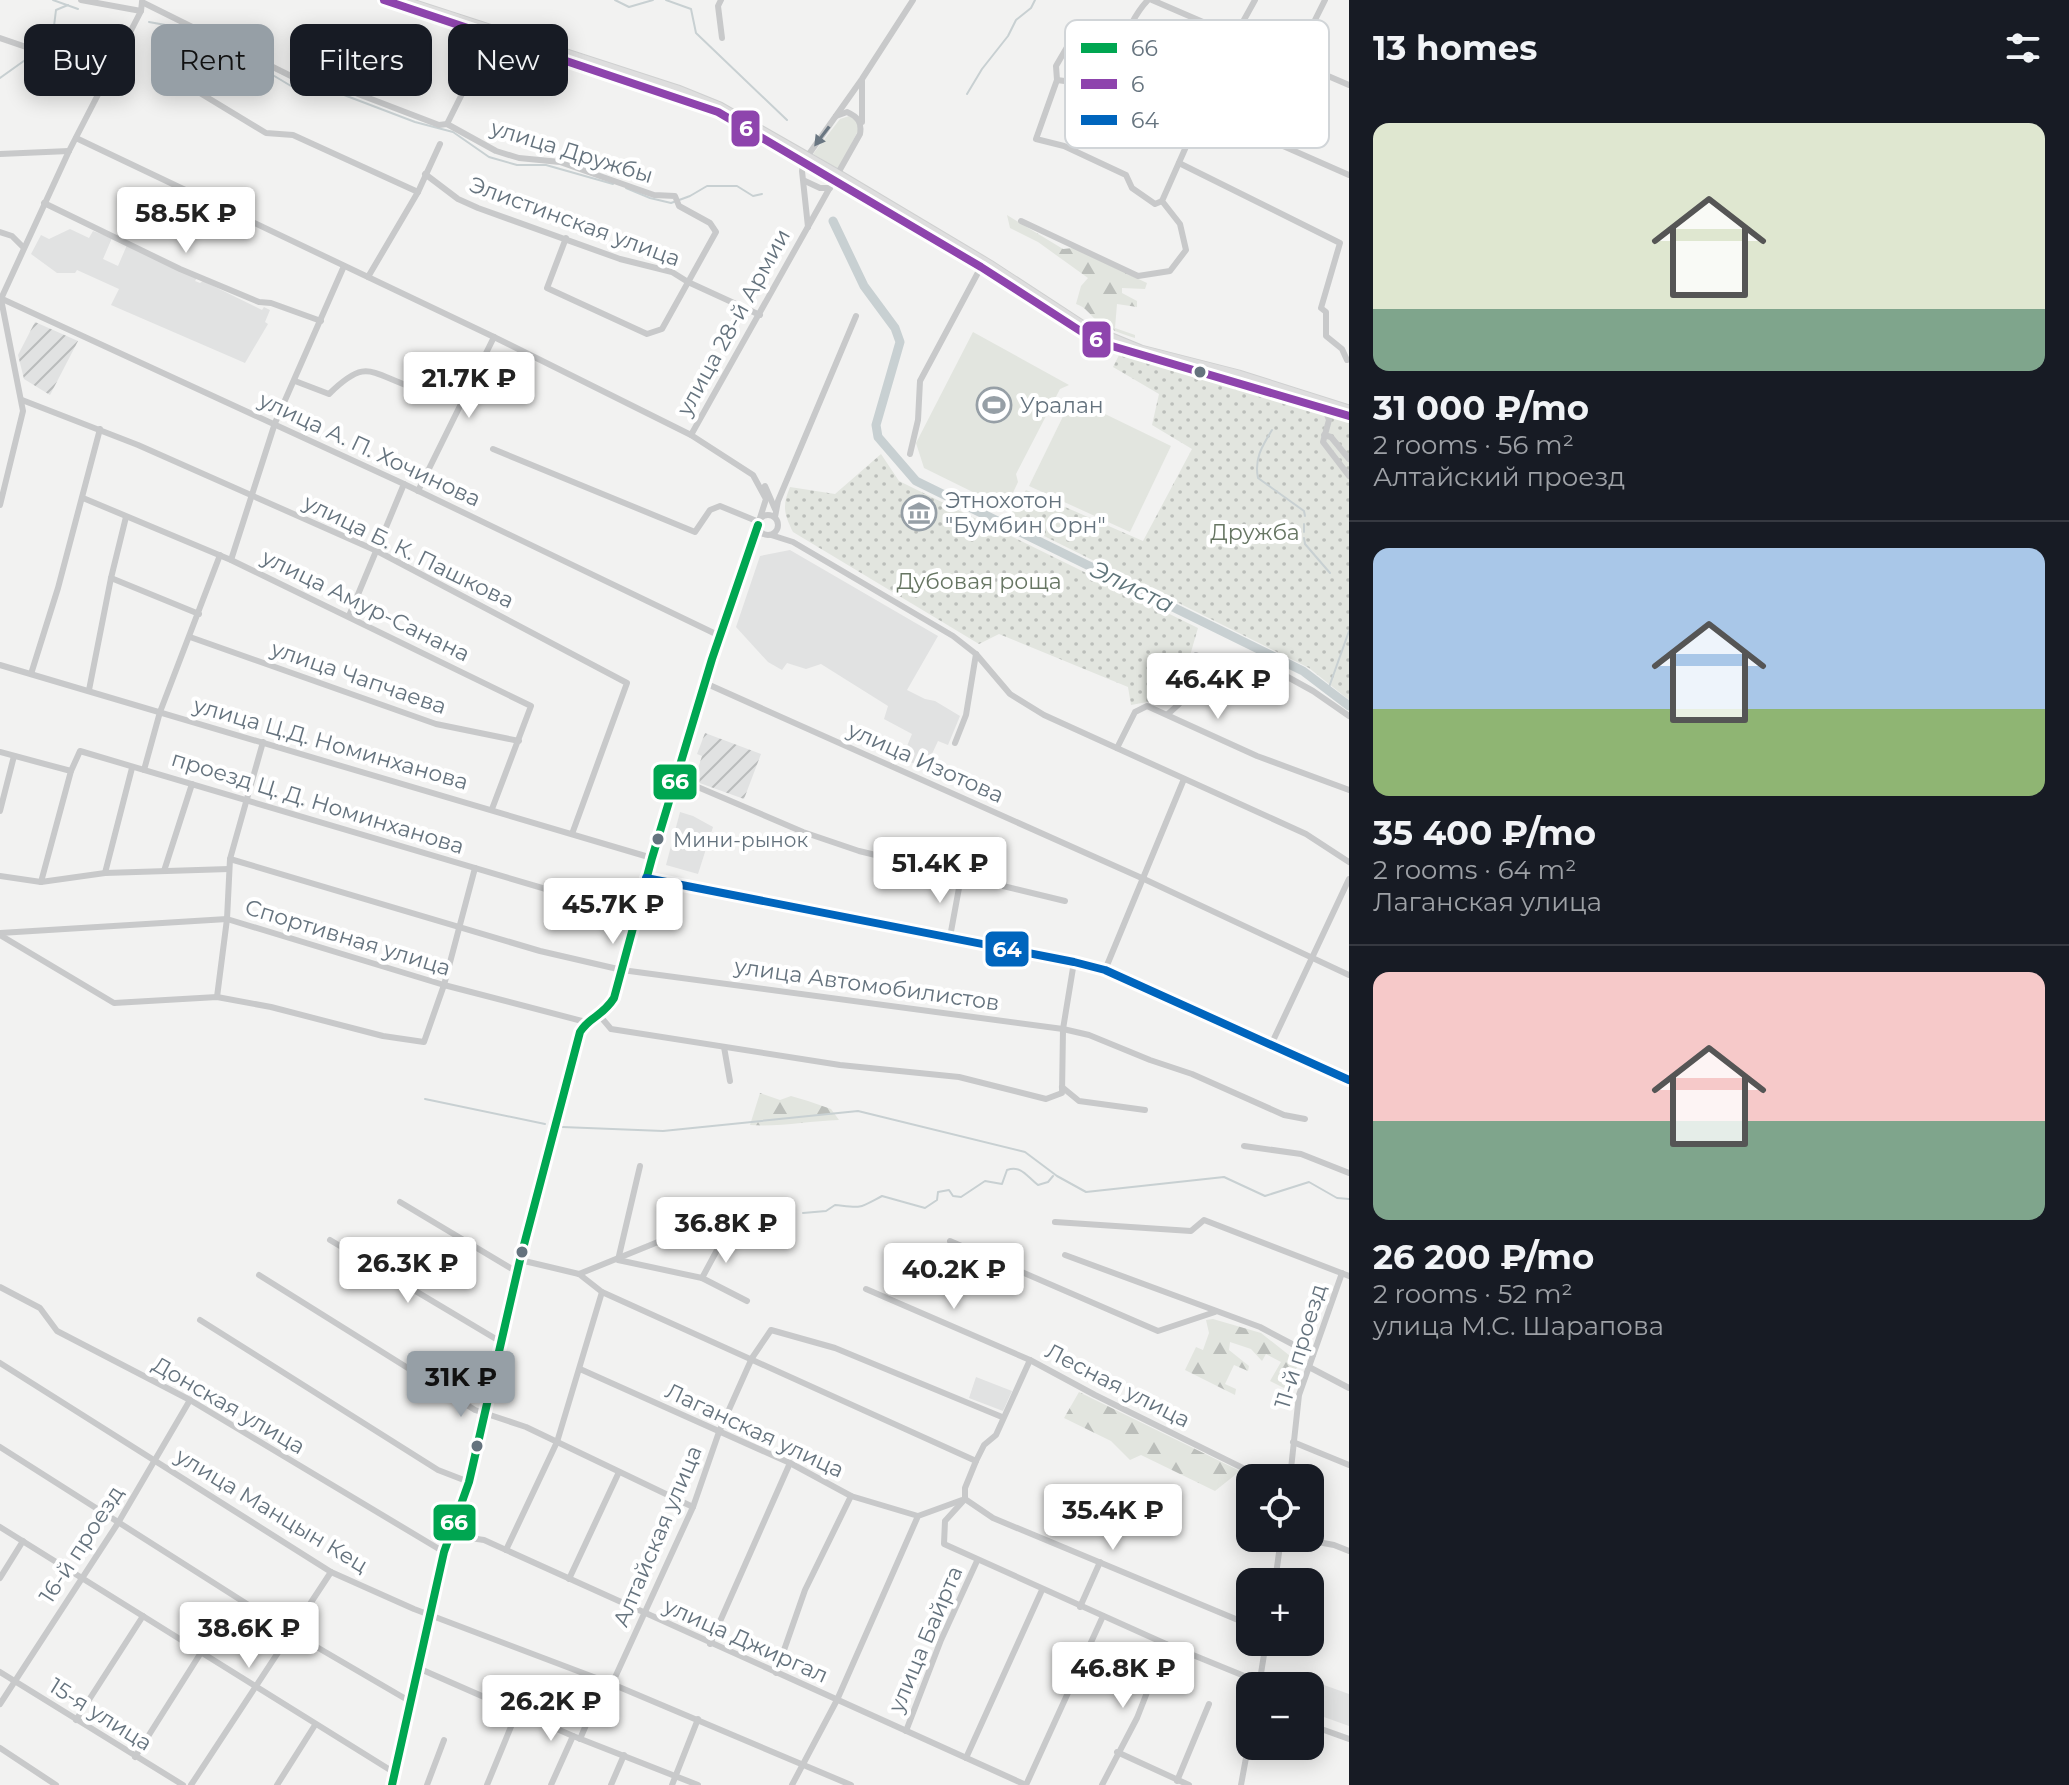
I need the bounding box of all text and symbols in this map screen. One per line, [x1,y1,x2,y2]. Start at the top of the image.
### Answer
legend [1065,20,1329,148]
chip: Buy [24,24,135,96]
chip: Rent [151,24,274,96]
chip: Filters [290,24,432,96]
chip: New [448,24,568,96]
icon: filters [2001,26,2045,70]
text: 13 homes [1373,27,1537,69]
text: 66 [1131,35,1158,62]
text: 6 [1131,71,1144,98]
text: 64 [1131,107,1159,134]
line badge: 6 [730,109,761,148]
street label: улица Дружбы [486,114,656,189]
text: 6 [739,115,753,142]
one-way arrow [814,126,830,146]
street label: Элистинская улица [466,171,684,272]
icon: home [1637,175,1781,319]
pin: 58.5K ₽ [112,187,260,255]
text: 58.5K ₽ [135,197,237,229]
street label: улица 28-й Армии [670,224,796,421]
line badge: 6 [1081,320,1112,359]
text: 6 [1089,326,1103,353]
pin: 21.7K ₽ [395,352,543,420]
text: 21.7K ₽ [422,362,516,394]
unlabelled marker [1192,364,1208,380]
street label: улица А. П. Хочинова [254,386,485,513]
sports icon: Уралан [975,386,1013,424]
text: 31 000 ₽/mo [1373,387,1589,429]
place label: Уралан [1020,392,1104,419]
text: 2 rooms · 56 m² [1373,429,1574,461]
text: Алтайский проезд [1373,461,1625,493]
place label: Этнохотон "Бумбин Орн" [945,487,1106,539]
street label: улица Б. К. Пашкова [298,488,518,614]
museum icon: Этнохотон "Бумбин Орн" [900,494,938,532]
park label: Дружба [1210,519,1300,546]
street label: улица Амур-Санана [256,543,474,668]
water label: Элиста [1086,554,1179,619]
park label: Дубовая роща [897,568,1061,595]
icon: home [1637,600,1781,744]
street label: улица Чапчаева [267,634,450,720]
pin: 46.4K ₽ [1144,653,1292,721]
text: 46.4K ₽ [1165,663,1271,695]
street label: улица Ц.Д. Номинханова [189,691,471,796]
street label: улица Изотова [843,716,1008,809]
street label: проезд Ц. Д. Номинханова [168,745,467,860]
line badge: 66 [652,763,698,801]
text: 66 [661,768,689,795]
text: 35 400 ₽/mo [1373,812,1596,854]
place label: Мини-рынок [673,828,809,852]
marker: Мини-рынок [650,831,666,847]
pin: 51.4K ₽ [866,837,1014,905]
text: 51.4K ₽ [891,847,989,879]
text: 2 rooms · 64 m² [1373,854,1576,886]
pin: 45.7K ₽ [539,878,687,946]
text: Лаганская улица [1373,886,1602,918]
text: 45.7K ₽ [562,888,664,920]
street label: Спортивная улица [242,893,454,982]
line badge: 64 [984,930,1030,968]
text: 64 [992,936,1022,963]
street label: улица Автомобилистов [732,952,1001,1016]
icon: home [1637,1024,1781,1168]
pin: 36.8K ₽ [652,1197,800,1265]
text: 36.8K ₽ [674,1207,778,1239]
text: 26 200 ₽/mo [1373,1236,1594,1278]
pin: 26.3K ₽ [334,1237,482,1305]
pin: 40.2K ₽ [880,1243,1028,1311]
unlabelled marker [514,1244,530,1260]
text: 26.3K ₽ [357,1247,459,1279]
text: 40.2K ₽ [902,1253,1006,1285]
text: 2 rooms · 52 m² [1373,1278,1573,1310]
street label: 11-й проезд [1269,1281,1332,1412]
text: улица М.С. Шарапова [1373,1310,1664,1342]
street label: Лесная улица [1041,1337,1195,1434]
street label: Донская улица [148,1351,310,1460]
pin: 31K ₽ [405,1351,517,1419]
text: 31K ₽ [425,1361,497,1393]
street label: Лаганская улица [661,1377,848,1484]
unlabelled marker [469,1438,485,1454]
street label: улица Манцын Кец [170,1442,373,1579]
street label: Алтайская улица [607,1442,708,1631]
map controls [1236,1464,1324,1760]
button: locate [1236,1464,1324,1552]
street label: 16-й проезд [34,1481,129,1608]
pin: 35.4K ₽ [1039,1484,1187,1552]
text: 35.4K ₽ [1062,1494,1164,1526]
line badge: 66 [432,1503,477,1542]
text: 66 [440,1509,468,1536]
street label: улица Байрта [882,1562,968,1717]
button: + [1236,1568,1324,1656]
street label: улица Джиргал [659,1592,832,1689]
pin: 38.6K ₽ [175,1602,323,1670]
text: 38.6K ₽ [198,1612,300,1644]
pin: 46.8K ₽ [1049,1642,1197,1710]
text: 46.8K ₽ [1070,1652,1176,1684]
street label: 15-я улица [44,1672,157,1757]
button: − [1236,1672,1324,1760]
pin: 26.2K ₽ [477,1675,625,1743]
text: 26.2K ₽ [500,1685,602,1717]

